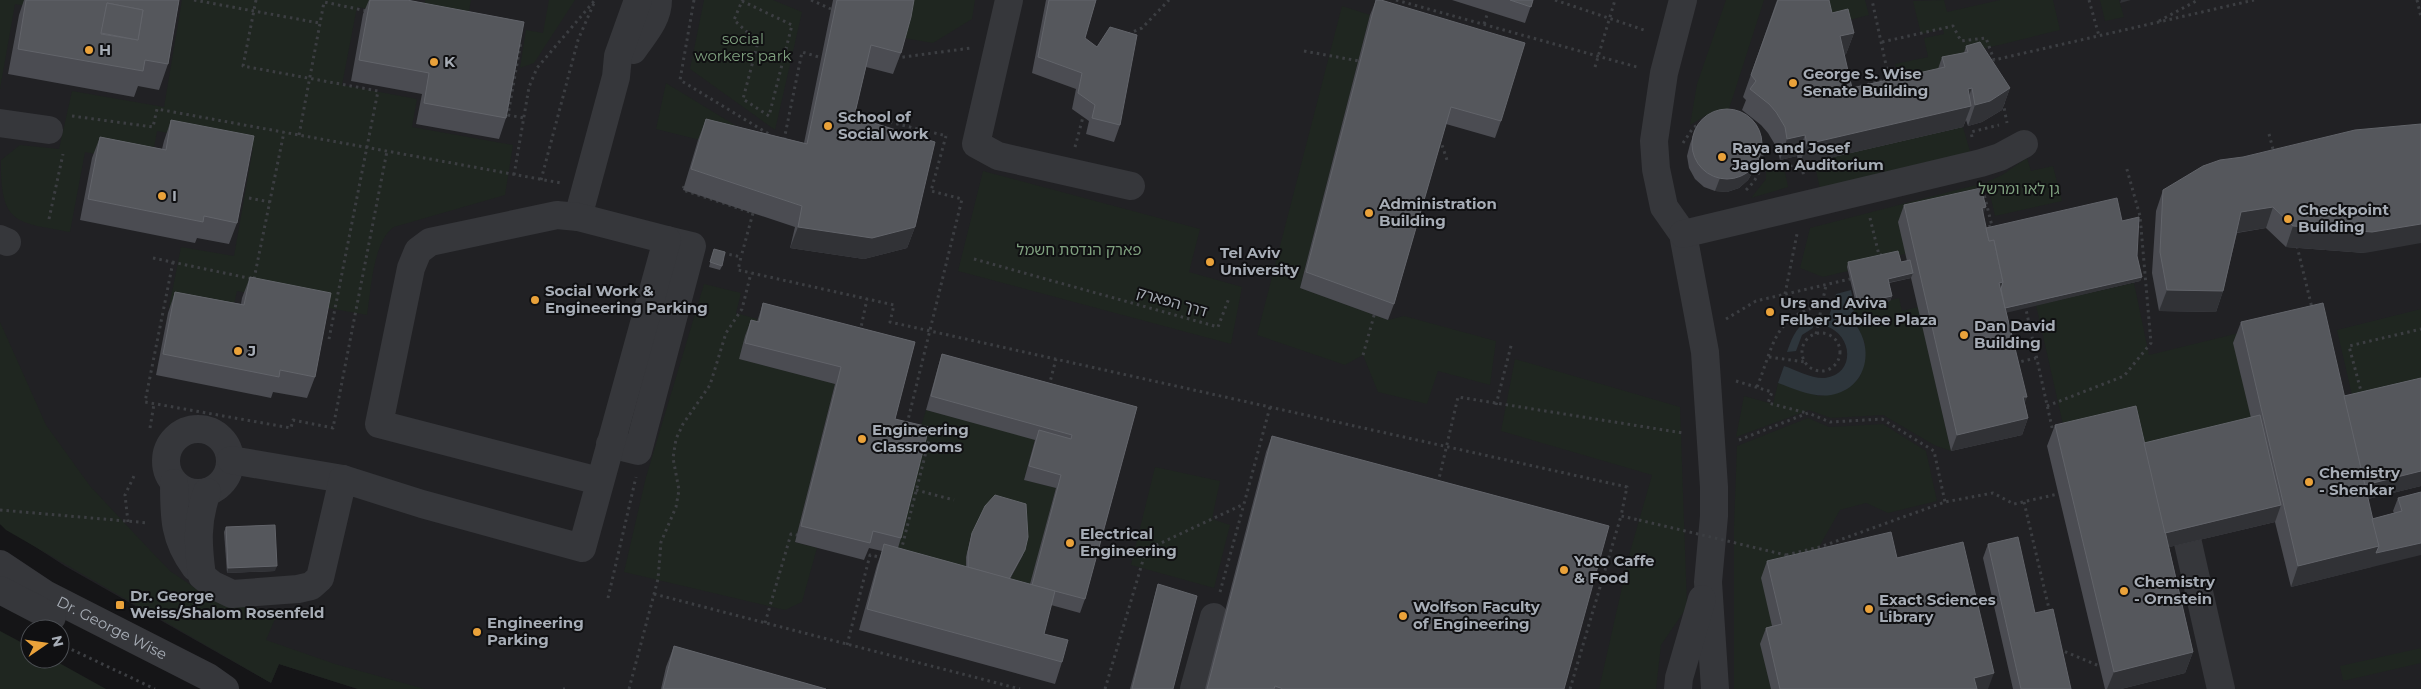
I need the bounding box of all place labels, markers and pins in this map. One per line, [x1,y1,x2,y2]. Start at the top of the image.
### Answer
place label: H [99,40,111,59]
marker: H [83,44,95,56]
place label: K [444,52,456,71]
marker: K [428,56,440,68]
place label: George S. Wise Senate Building [1803,64,1928,100]
marker: George S. Wise Senate Building [1787,77,1799,89]
place label: School of Social work [838,107,929,143]
marker: School of Social work [822,120,834,132]
place label: Raya and Josef Jaglom Auditorium [1731,138,1884,174]
marker: Raya and Josef Jaglom Auditorium [1716,151,1728,163]
place label: I [172,186,177,205]
marker: I [156,190,168,202]
place label: Administration Building [1378,194,1497,230]
place label: Checkpoint Building [2298,200,2389,236]
marker: Administration Building [1363,207,1375,219]
marker: Checkpoint Building [2282,213,2294,225]
place label: Tel Aviv University [1220,243,1300,279]
marker: Tel Aviv University [1204,256,1216,268]
place label: Social Work & Engineering Parking [545,281,708,317]
place label: Urs and Aviva Felber Jubilee Plaza [1780,293,1937,329]
marker: Social Work & Engineering Parking [529,294,541,306]
marker: Urs and Aviva Felber Jubilee Plaza [1764,306,1776,318]
place label: Dan David Building [1974,316,2056,352]
marker: Dan David Building [1958,329,1970,341]
place label: J [247,341,256,360]
marker: J [232,345,244,357]
place label: Engineering Classrooms [872,420,969,456]
marker: Engineering Classrooms [856,433,868,445]
place label: Chemistry - Shenkar [2319,463,2401,499]
marker: Chemistry - Shenkar [2303,476,2315,488]
place label: Electrical Engineering [1080,524,1177,560]
marker: Electrical Engineering [1064,537,1076,549]
place label: Yoto Caffe & Food [1573,551,1655,587]
marker: Yoto Caffe & Food [1558,564,1570,576]
place label: Chemistry - Ornstein [2134,572,2216,608]
marker: Chemistry - Ornstein [2118,585,2130,597]
place label: Dr. George Weiss/Shalom Rosenfeld [130,586,324,622]
place label: Exact Sciences Library [1879,590,1996,626]
place label: Wolfson Faculty of Engineering [1413,597,1541,633]
marker: Dr. George Weiss/Shalom Rosenfeld [114,599,126,611]
marker: Exact Sciences Library [1863,603,1875,615]
marker: Wolfson Faculty of Engineering [1397,610,1409,622]
place label: Engineering Parking [487,613,584,649]
marker: Engineering Parking [471,626,483,638]

